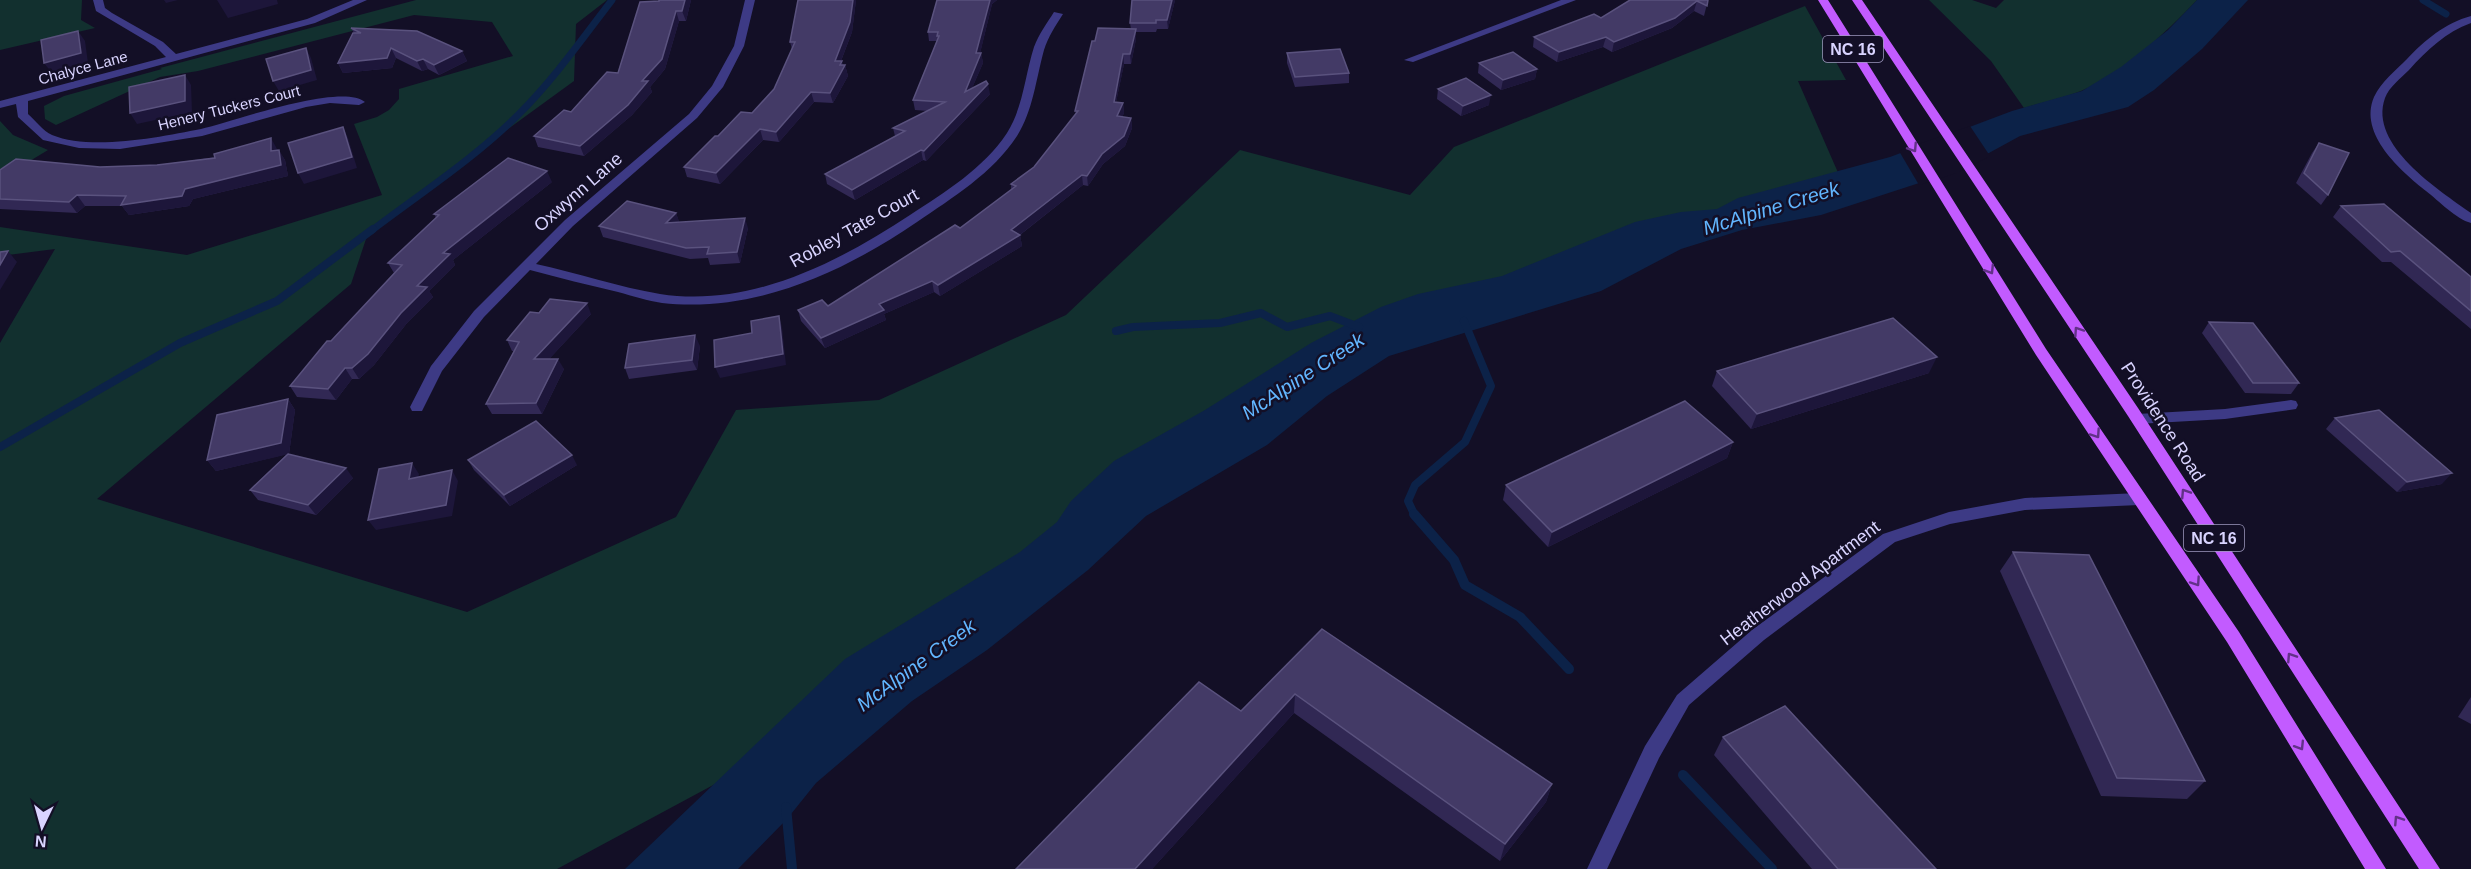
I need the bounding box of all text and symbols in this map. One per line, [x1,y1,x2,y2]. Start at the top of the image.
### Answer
road number: NC 16 [1823,36,1883,62]
street label: Chalyce Lane [36,47,129,88]
street label: Henery Tuckers Court [156,81,303,133]
one-way arrow [1906,142,1918,152]
street label: Oxwynn Lane [530,148,626,236]
water label: McAlpine Creek [1700,177,1843,239]
street label: Robley Tate Court [786,184,922,272]
one-way arrow [1983,264,1995,274]
one-way arrow [2074,326,2085,337]
water label: McAlpine Creek [1238,328,1369,424]
street label: Providence Road [2117,359,2209,485]
one-way arrow [2088,427,2099,438]
one-way arrow [2181,489,2193,499]
street label: Heatherwood Apartment [1716,517,1884,649]
road number: NC 16 [2184,525,2244,551]
one-way arrow [2188,575,2199,586]
water label: McAlpine Creek [852,614,980,715]
one-way arrow [2287,653,2298,664]
one-way arrow [2293,740,2305,750]
north arrow [12,797,72,857]
one-way arrow [2394,816,2405,827]
text: N [34,832,47,850]

